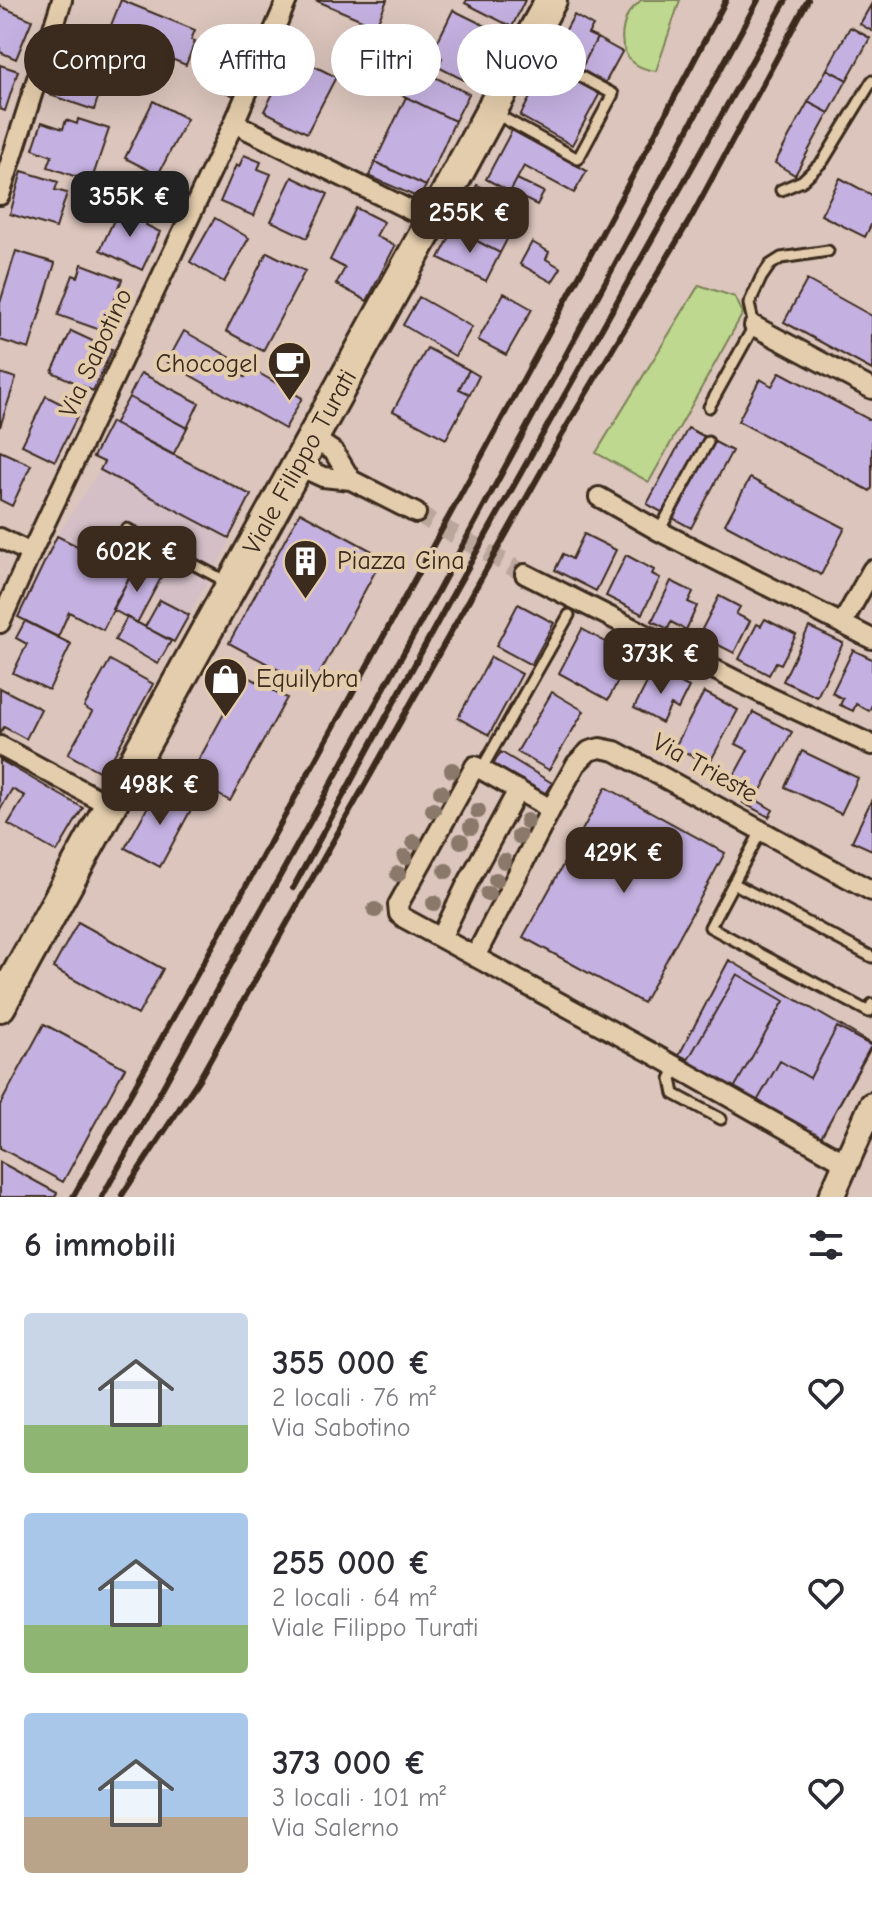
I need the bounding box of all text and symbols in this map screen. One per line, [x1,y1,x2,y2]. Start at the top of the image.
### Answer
chip: Compra [24,24,175,96]
chip: Affitta [191,24,315,96]
chip: Filtri [331,24,441,96]
chip: Nuovo [457,24,586,96]
pin: 355K € [65,171,195,239]
text: 355K € [89,182,171,212]
pin: 255K € [405,187,535,255]
text: 255K € [429,198,511,228]
street label: Via Sabotino [53,284,139,422]
cafe icon: Chocogel [265,340,313,403]
place label: Chocogel [156,349,258,379]
street label: Viale Filippo Turati [237,364,363,560]
pin: 602K € [72,526,202,594]
text: 602K € [95,537,179,567]
building icon: Piazza Cina [282,537,330,600]
place label: Piazza Cina [337,546,465,576]
pin: 373K € [596,628,726,696]
text: 373K € [621,639,701,669]
shop icon: Equilybra [201,655,249,718]
place label: Equilybra [256,664,359,694]
street label: Via Trieste [647,727,763,809]
pin: 498K € [95,759,225,827]
text: 498K € [120,770,200,800]
pin: 429K € [559,827,689,895]
text: 429K € [584,838,664,868]
icon: filters [804,1223,848,1267]
text: 6 immobili [24,1225,176,1265]
text: 355 000 € [272,1343,431,1383]
icon: home [88,1345,184,1441]
icon: heart [804,1371,848,1415]
text: 2 locali · 76 m² [272,1383,436,1413]
text: Via Sabotino [272,1413,411,1443]
text: 255 000 € [272,1543,431,1583]
icon: home [88,1545,184,1641]
icon: heart [804,1571,848,1615]
text: 2 locali · 64 m² [272,1583,437,1613]
text: Viale Filippo Turati [272,1613,479,1643]
text: 373 000 € [272,1743,427,1783]
icon: home [88,1745,184,1841]
icon: heart [804,1771,848,1815]
text: 3 locali · 101 m² [272,1783,446,1813]
text: Via Salerno [272,1813,399,1843]

